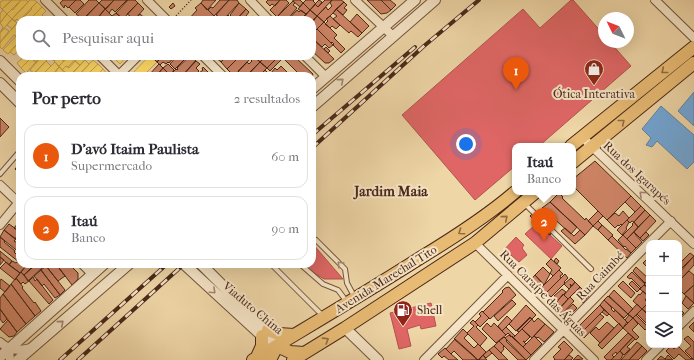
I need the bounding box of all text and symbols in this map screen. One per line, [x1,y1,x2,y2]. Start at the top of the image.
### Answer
north arrow [598,12,634,48]
search box [16,16,316,60]
icon: search [30,27,52,49]
text: Pesquisar aqui [62,29,154,47]
pin: 1 [503,57,529,90]
shop icon: Ótica Interativa [583,58,605,86]
one-way arrow [661,67,668,74]
one-way arrow [337,79,344,86]
place label: Ótica Interativa [553,86,636,101]
text: Por perto [32,88,101,108]
text: 2 resultados [234,91,300,106]
one-way arrow [617,120,624,127]
your location [456,134,476,154]
street label: Rua dos Igarapés [600,138,674,208]
text: D’avó Itaim Paulista [71,140,199,158]
popup [512,143,576,195]
text: 1 [44,149,48,164]
text: 60 m [271,149,299,164]
text: Itaú [527,153,553,171]
text: Supermercado [71,158,152,173]
text: Banco [527,171,561,186]
district label: Jardim Maia [352,183,428,200]
one-way arrow [640,192,647,199]
pin: 2 [531,208,557,241]
text: Itaú [71,212,97,230]
one-way arrow [500,215,508,222]
text: 2 [43,221,49,236]
text: 90 m [271,221,299,236]
one-way arrow [459,227,466,234]
text: Banco [71,230,105,245]
map controls [646,240,682,348]
button: + [646,240,682,276]
street label: Avenida Marechal Tito [332,242,439,316]
street label: Rua Caraípe das Águas [497,246,590,340]
street label: Rua Caimbé [573,249,627,303]
one-way arrow [337,261,345,269]
button: − [646,276,682,312]
street label: Viaduto China [219,278,286,337]
one-way arrow [208,286,216,293]
fuel station icon: Shell [392,299,414,327]
place label: Shell [417,303,443,317]
button: layers [646,312,682,348]
one-way arrow [56,320,63,327]
one-way arrow [322,337,329,345]

